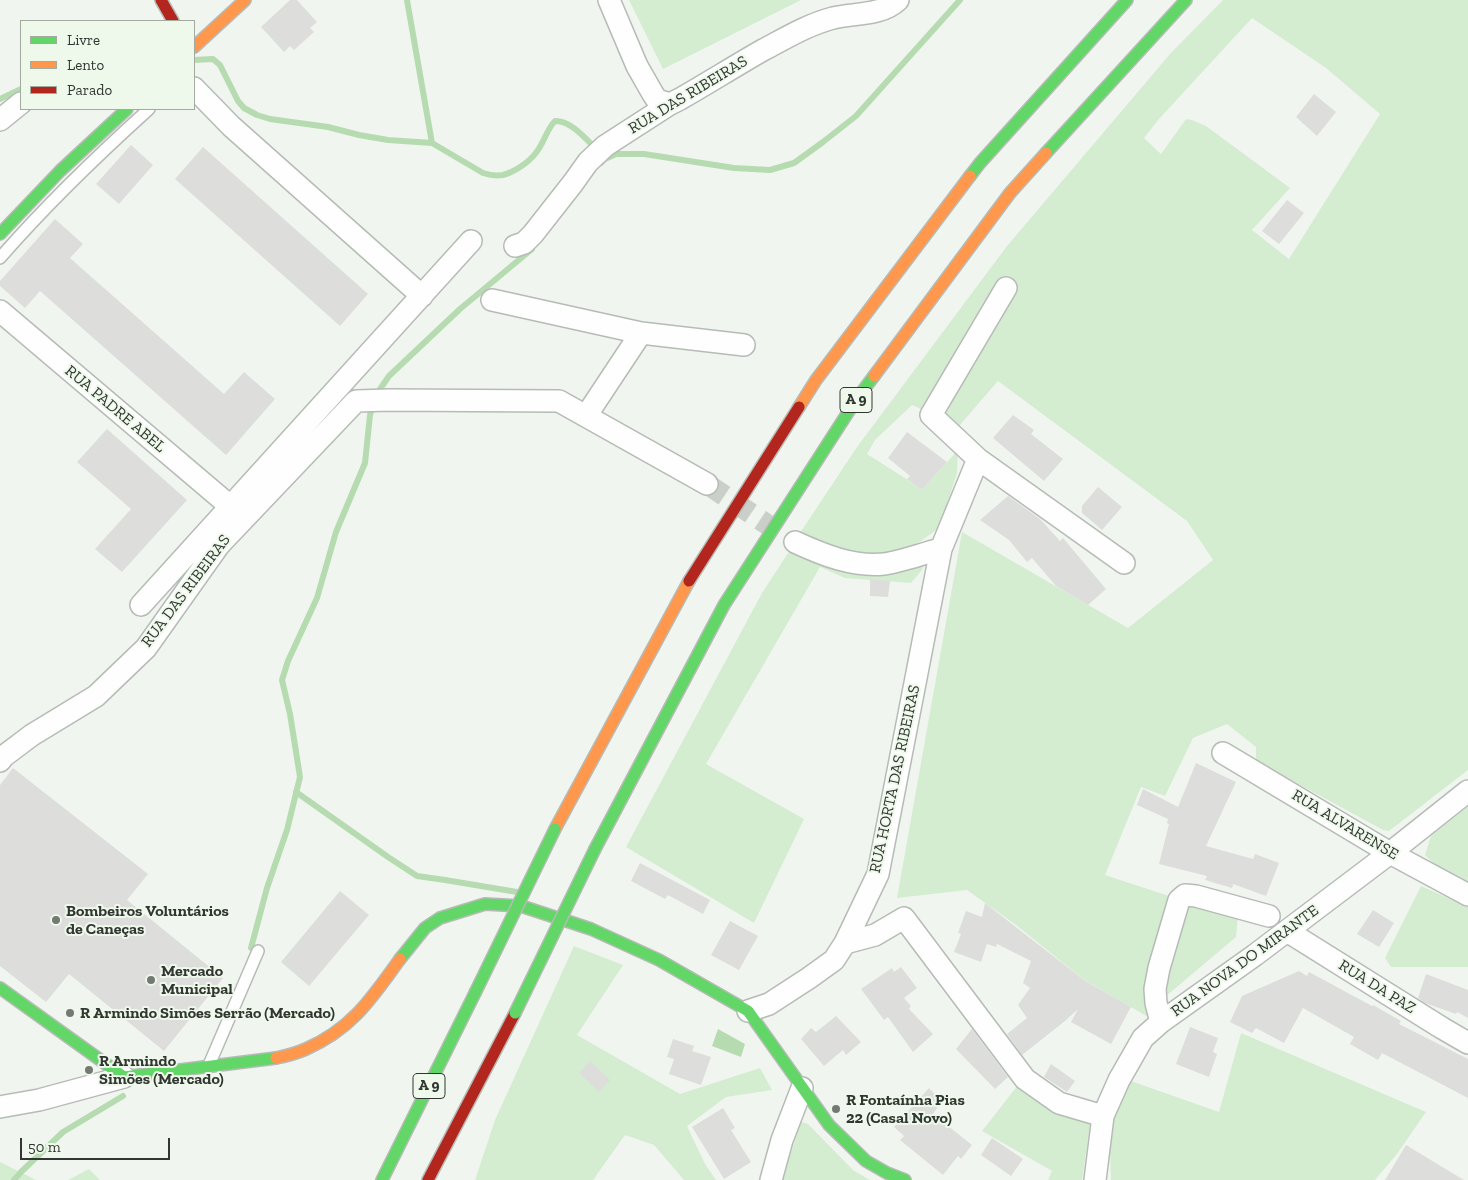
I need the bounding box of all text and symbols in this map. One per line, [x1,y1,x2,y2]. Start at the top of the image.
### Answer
legend [20,20,195,110]
text: Livre [67,31,100,49]
street label: RUA DAS RIBEIRAS [625,52,751,138]
text: Lento [67,56,104,74]
text: Parado [67,81,112,99]
street label: RUA PADRE ABEL [61,361,169,457]
road number: A 9 [840,388,872,412]
street label: RUA DAS RIBEIRAS [137,531,235,651]
street label: RUA HORTA DAS RIBEIRAS [866,683,924,875]
street label: RUA ALVARENSE [1288,786,1402,864]
place label: Bombeiros Voluntários de Caneças [66,901,229,939]
street label: RUA NOVA DO MIRANTE [1167,901,1323,1021]
marker: Bombeiros Voluntários de Caneças [50,914,62,926]
street label: RUA DA PAZ [1335,956,1419,1018]
place label: Mercado Municipal [161,961,233,999]
marker: Mercado Municipal [145,974,157,986]
place label: R Armindo Simões Serrão (Mercado) [80,1003,335,1023]
marker: R Armindo Simões Serrão (Mercado) [64,1007,76,1019]
place label: R Armindo Simões (Mercado) [99,1051,224,1089]
marker: R Armindo Simões (Mercado) [83,1064,95,1076]
road number: A 9 [413,1074,445,1098]
place label: R Fontaínha Pias 22 (Casal Novo) [846,1090,965,1128]
marker: R Fontaínha Pias 22 (Casal Novo) [830,1103,842,1115]
scale bar [22,1128,172,1160]
text: 50 m [28,1138,61,1156]

